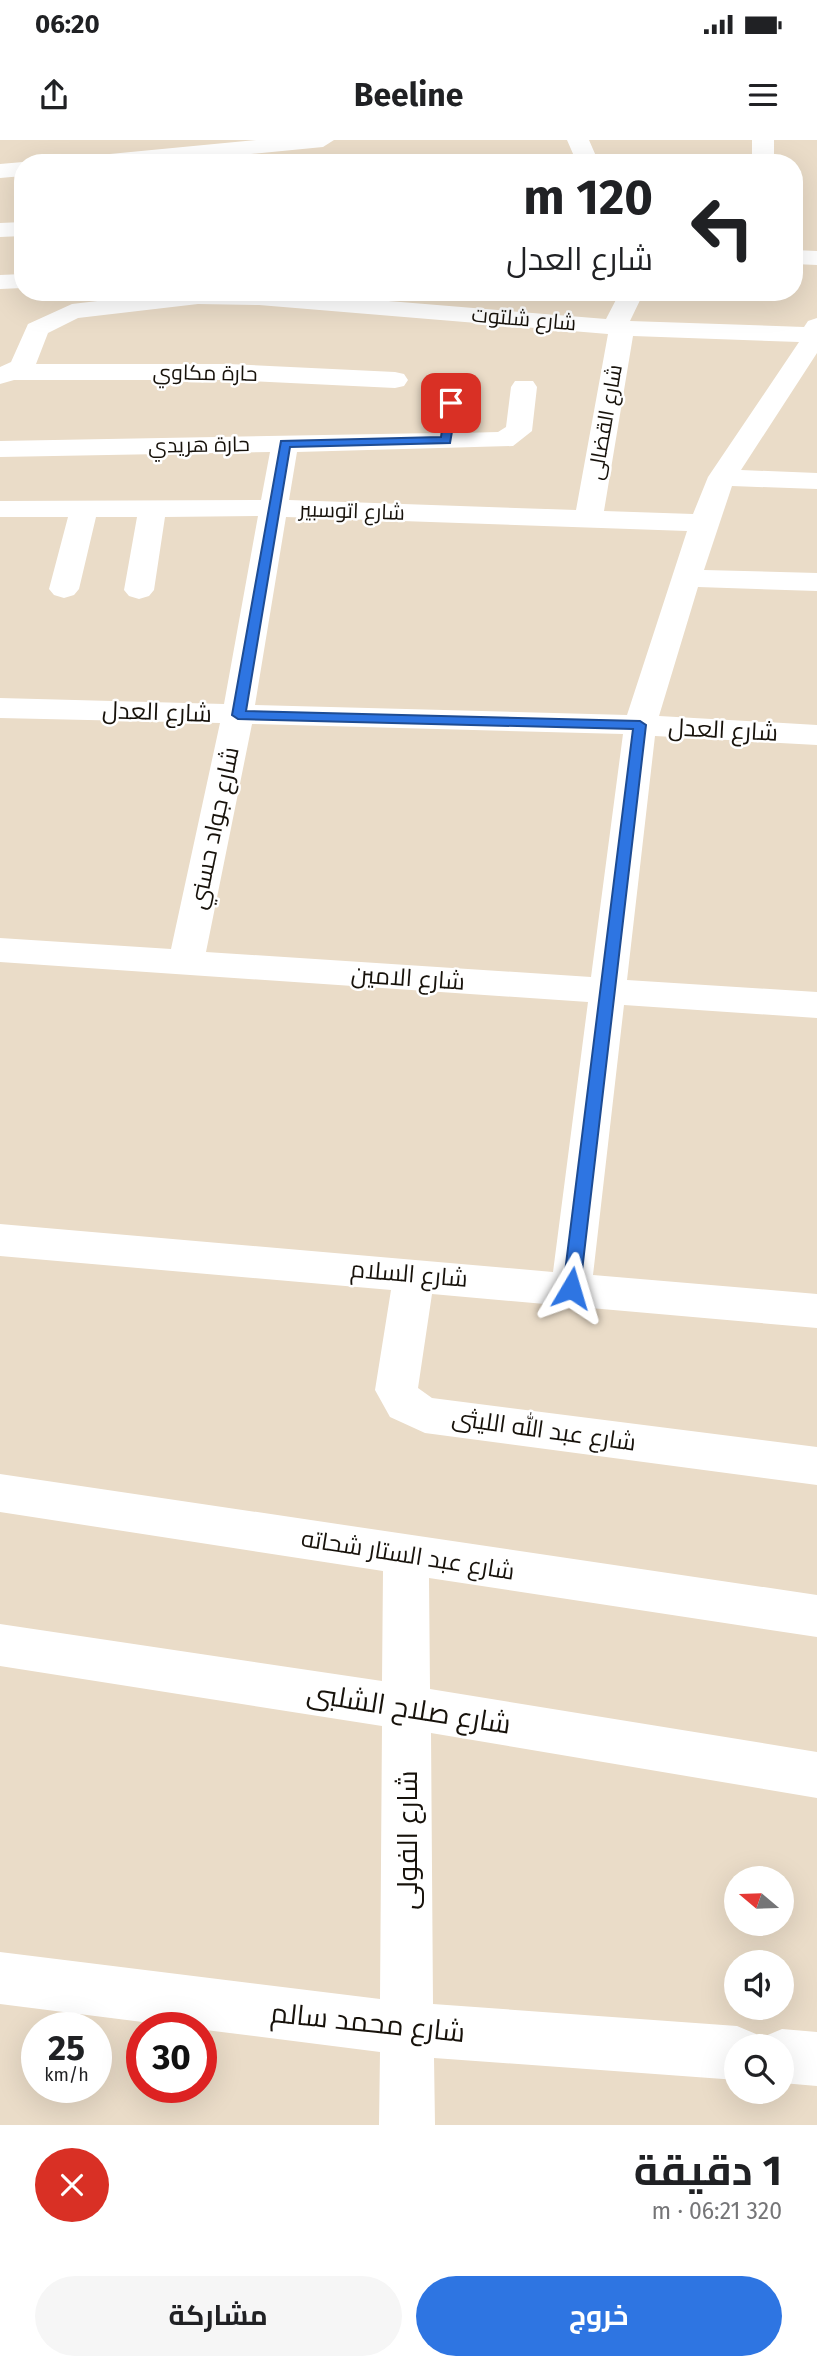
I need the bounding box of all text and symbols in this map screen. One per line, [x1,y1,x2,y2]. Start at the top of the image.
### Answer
text: 06:20 [35,9,100,40]
icon: share [35,76,73,114]
text: Beeline [354,76,463,114]
icon: menu [744,76,782,114]
text: 120 m [523,168,653,227]
icon: left [677,182,768,273]
text: شارع العدل [506,240,653,278]
street label: شارع شلتوت [470,301,577,338]
street label: حارة مكاوي [152,359,258,390]
street label: شارع القضالى [582,362,629,482]
pin [421,373,481,433]
icon: arrive [432,384,470,422]
street label: حارة هريدي [148,431,250,462]
street label: شارع اتوسبير [298,496,405,527]
street label: شارع العدل [101,696,212,730]
street label: شارع العدل [667,713,779,749]
street label: شارع جواد حسني [183,744,250,913]
street label: شارع الامين [350,960,466,998]
position arrow [534,1251,608,1325]
street label: شارع السلام [349,1255,469,1295]
street label: شارع عبد الله الليثى [450,1401,638,1459]
street label: شارع عبد الستار شحاته [299,1524,517,1588]
street label: شارع صلاح الشلبى [304,1676,513,1743]
street label: شارع الفولى [391,1770,426,1910]
north arrow [724,1866,794,1936]
map controls [724,1866,794,2104]
button: sound [724,1950,794,2020]
street label: شارع محمد سالم [269,1996,467,2052]
speed limit sign: 30 [126,2012,217,2103]
text: 25 [48,2027,85,2069]
button: search [724,2034,794,2104]
text: km/h [44,2064,89,2086]
text: 1 دقيقة [634,2146,782,2196]
button: close [35,2148,109,2222]
text: 320 m · 06:21 [652,2197,782,2225]
button: مشاركة [35,2276,402,2356]
button: خروج [416,2276,782,2356]

